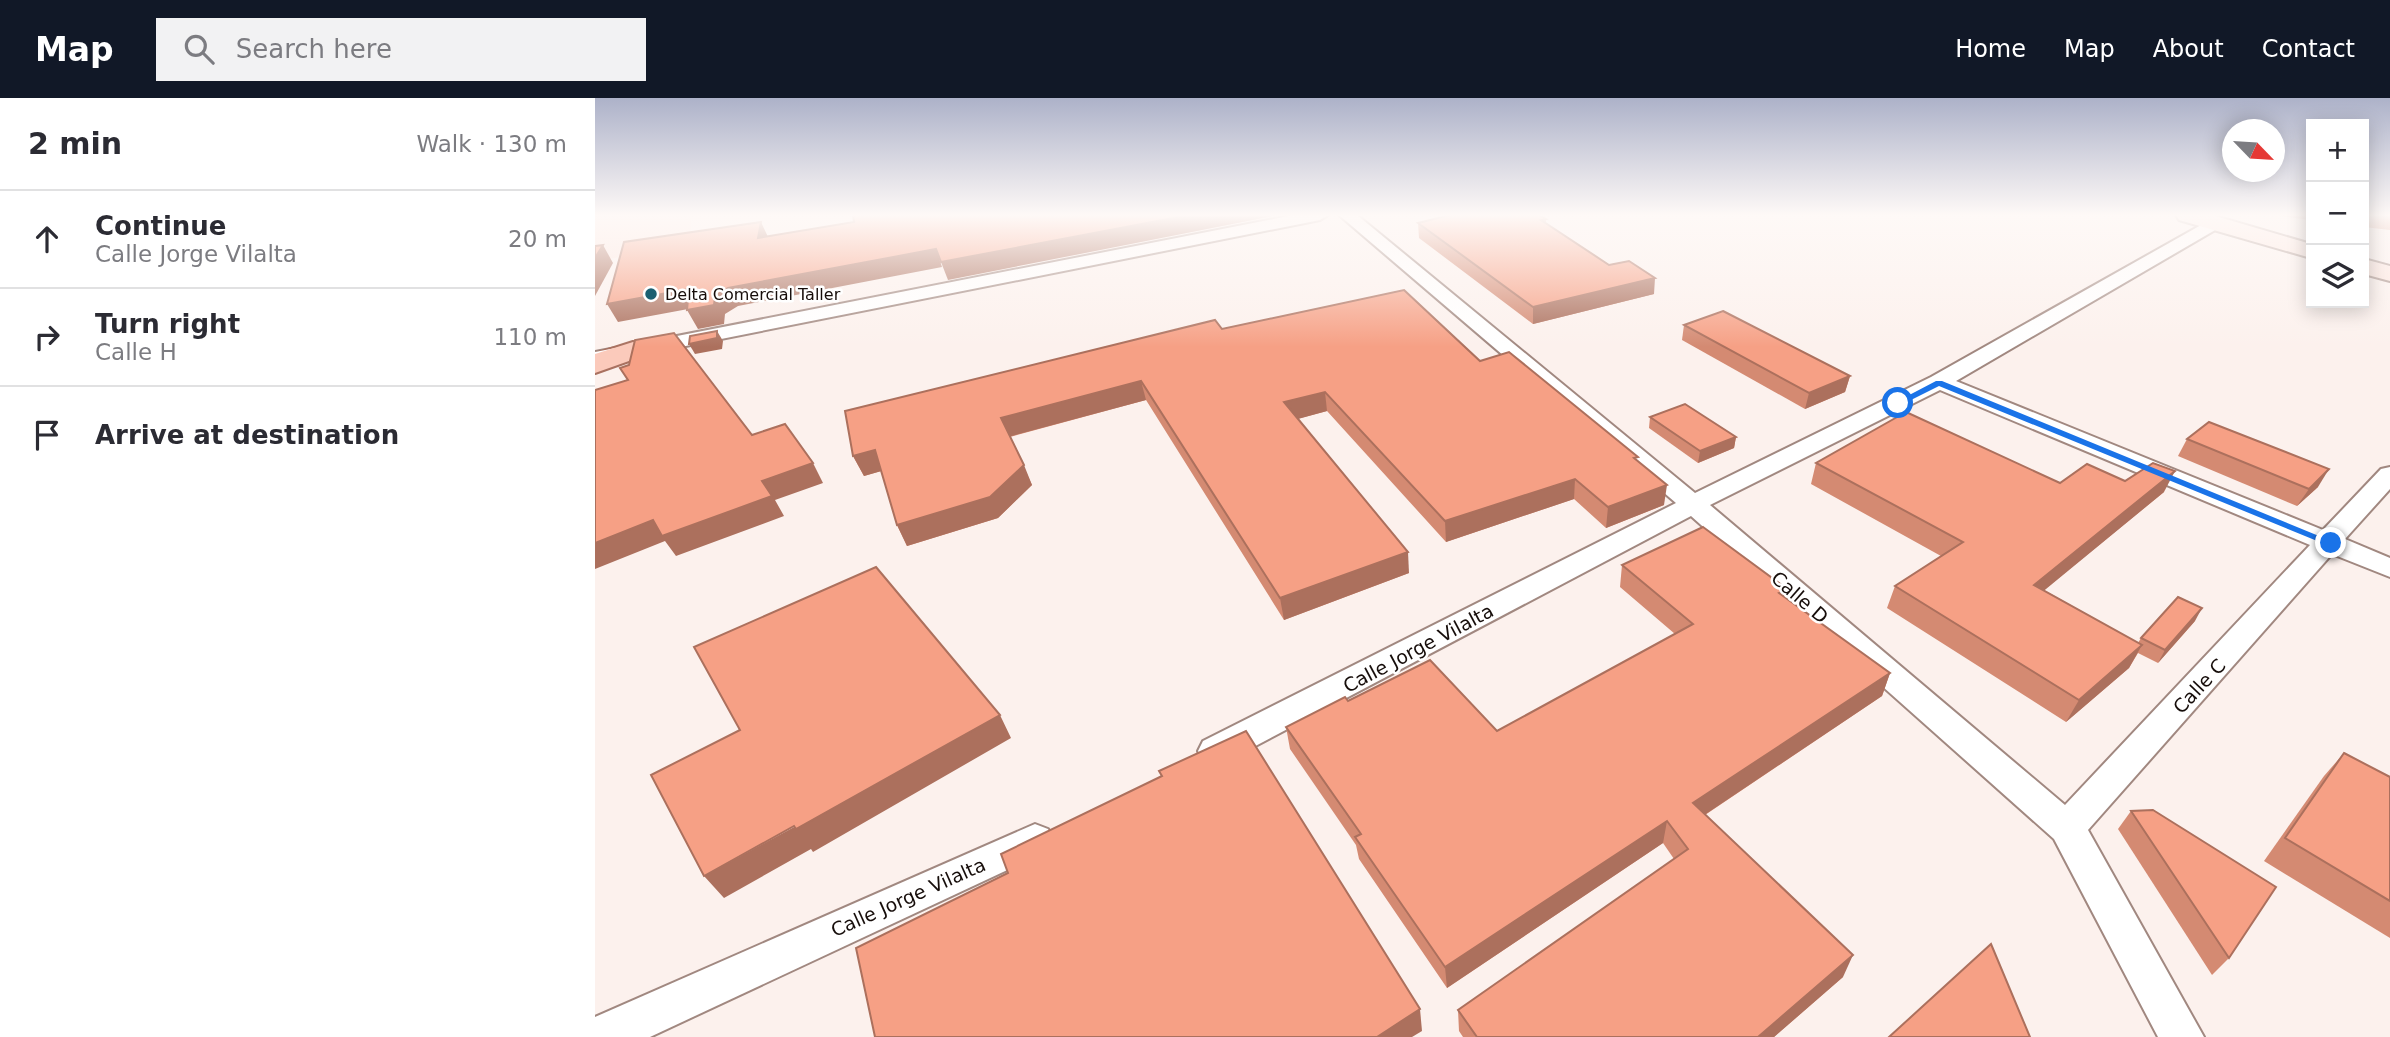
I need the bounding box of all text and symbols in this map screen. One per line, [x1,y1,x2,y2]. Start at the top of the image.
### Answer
search box [156,18,646,81]
text: Map [35,30,114,69]
icon: search [180,30,218,68]
text: Search here [236,34,392,64]
text: Home [1955,35,2026,63]
text: Map [2064,35,2115,63]
text: About [2153,35,2224,63]
text: Contact [2262,35,2355,63]
north arrow [2222,119,2285,182]
map controls [2306,119,2369,308]
button: + [2306,119,2369,182]
text: 2 min [28,126,122,161]
text: Walk · 130 m [416,131,567,157]
button: − [2306,182,2369,245]
text: Continue [95,211,226,241]
icon: ahead [28,220,66,258]
text: 20 m [508,226,567,252]
text: Calle Jorge Vilalta [95,241,297,267]
button: layers [2306,245,2369,308]
place label: Delta Comercial Taller [665,285,841,304]
marker: Delta Comercial Taller [643,286,659,302]
text: Turn right [95,309,240,339]
icon: right [28,318,66,356]
text: 110 m [493,324,567,350]
text: Calle H [95,339,177,365]
route start [1882,387,1913,418]
icon: arrive [28,416,66,454]
text: Arrive at destination [95,420,399,450]
route end [2315,527,2346,558]
street label: Calle D [1767,566,1833,628]
street label: Calle Jorge Vilalta [1339,599,1497,697]
street label: Calle C [2168,654,2230,718]
street label: Calle Jorge Vilalta [827,853,989,941]

